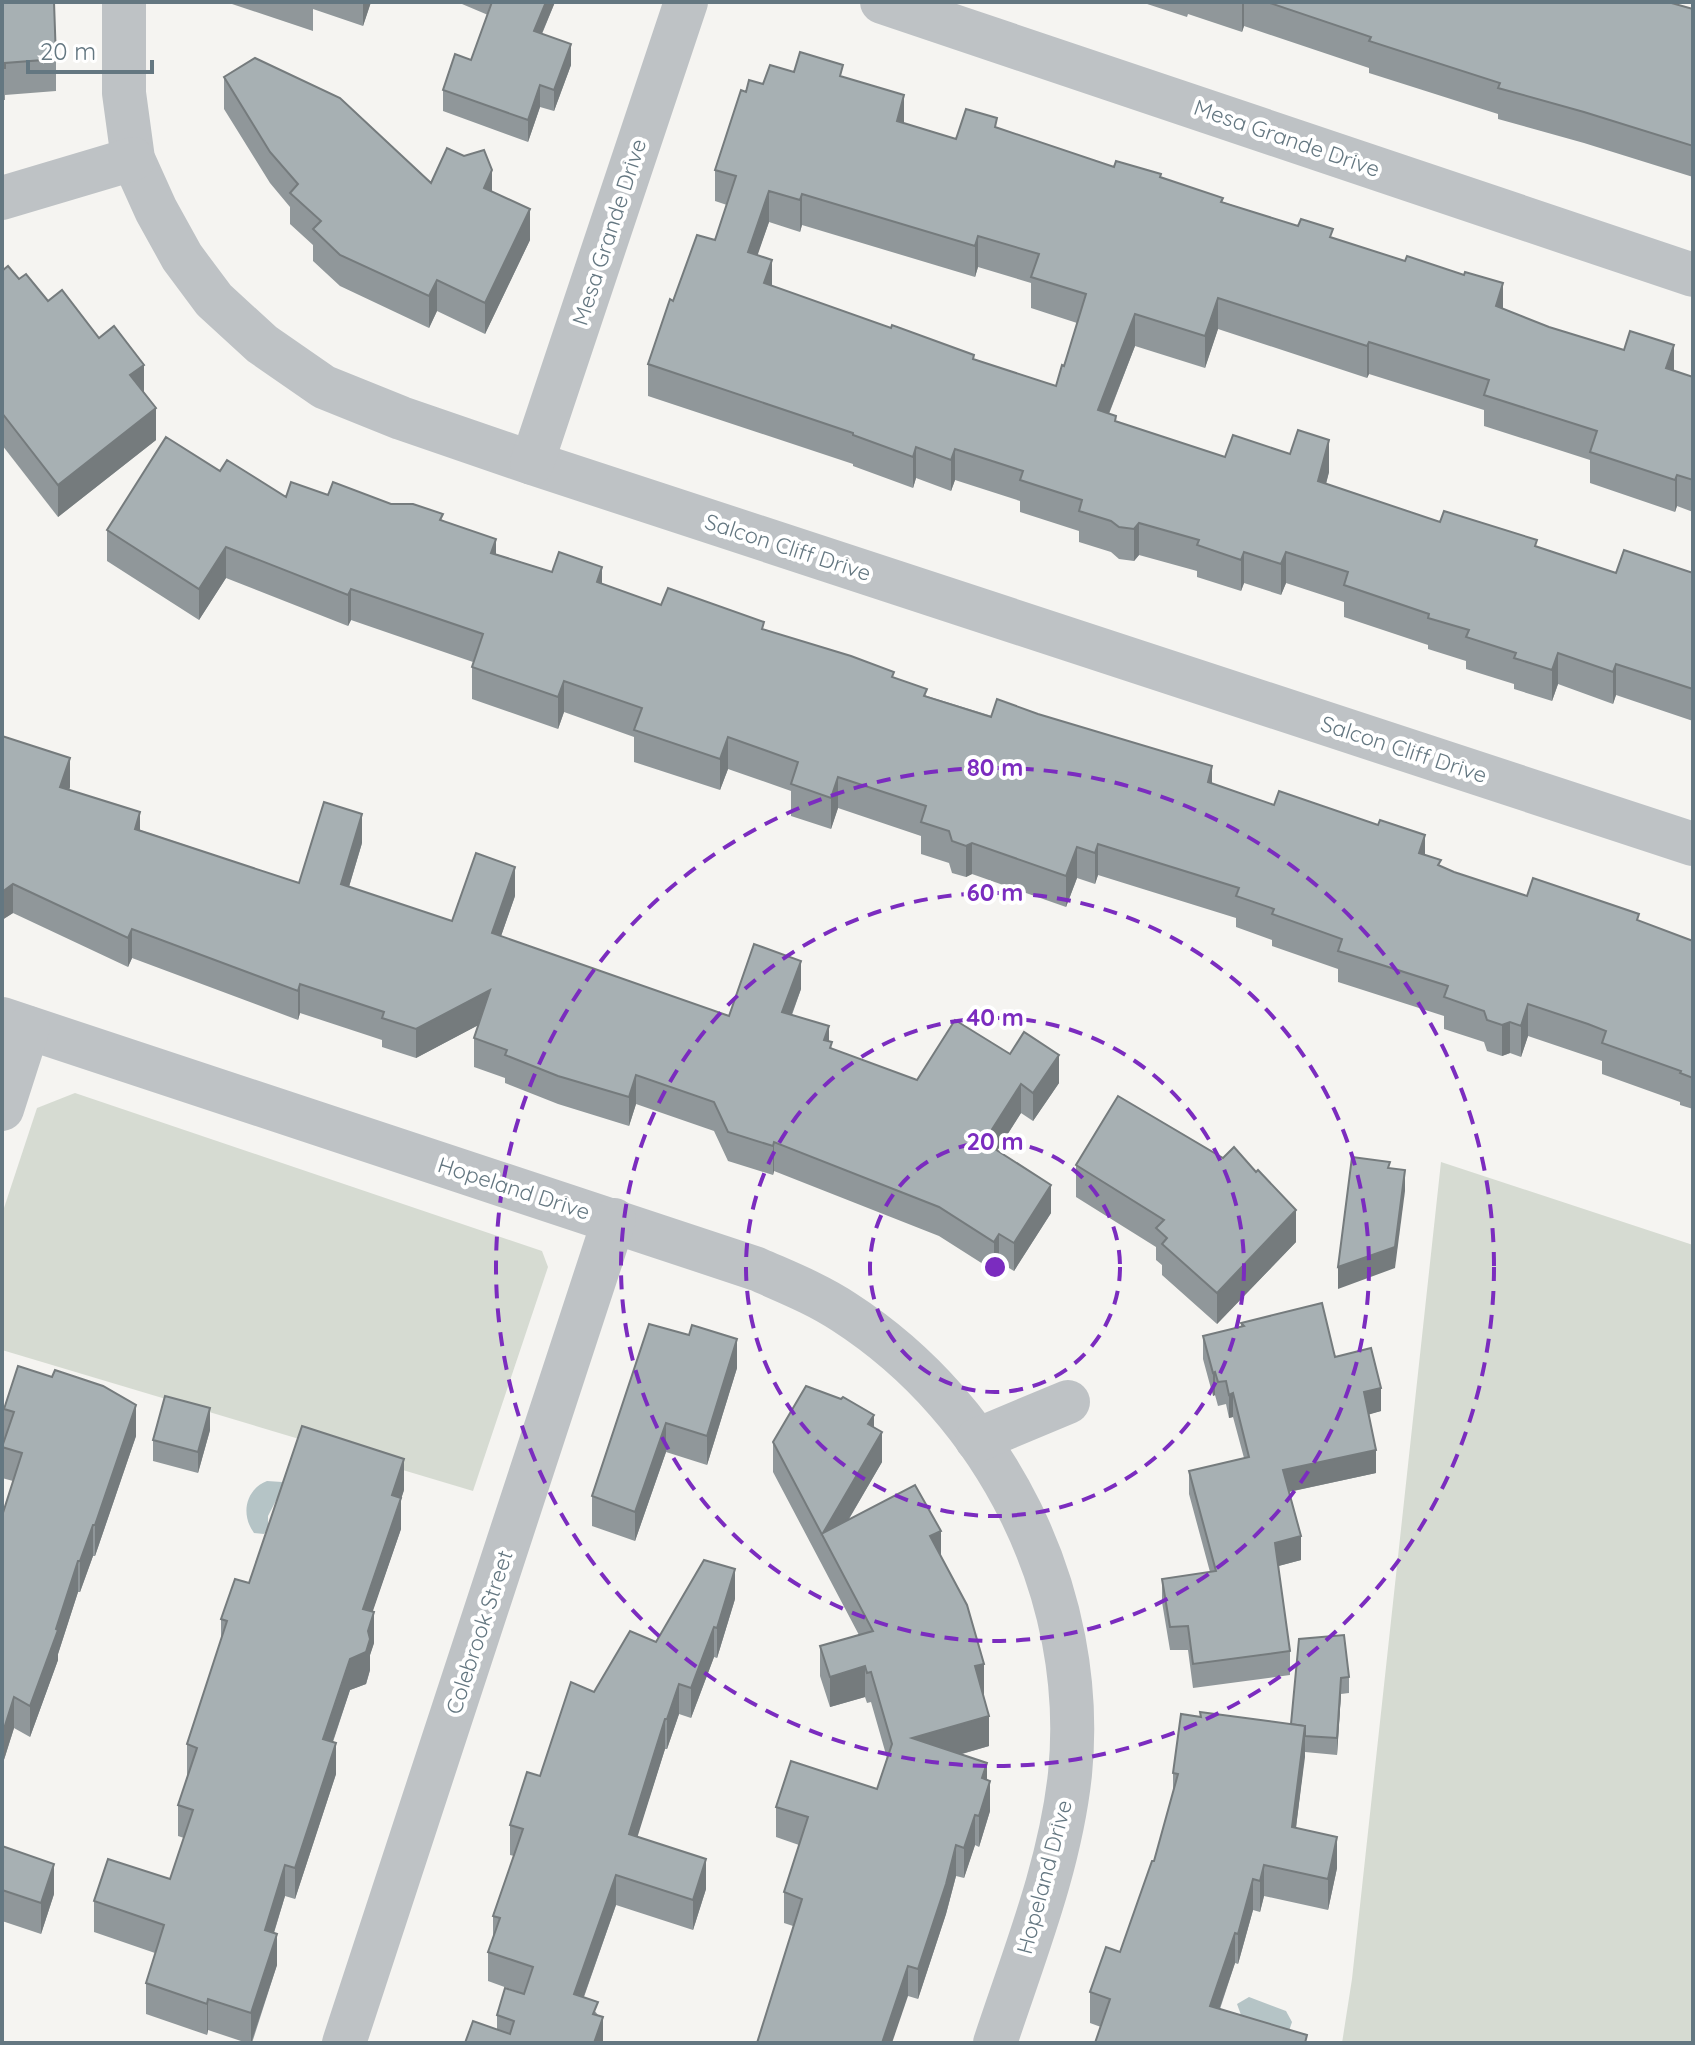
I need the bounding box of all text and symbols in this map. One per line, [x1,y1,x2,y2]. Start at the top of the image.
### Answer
scale bar [28,24,152,74]
text: 20 m [40,36,96,66]
street label: Mesa Grande Drive [1190,93,1384,183]
street label: Mesa Grande Drive [566,135,652,329]
street label: Salcon Cliff Drive [701,507,875,587]
street label: Salcon Cliff Drive [1317,709,1491,789]
text: 80 m [967,752,1023,782]
text: 60 m [967,877,1023,907]
text: 40 m [966,1002,1024,1032]
text: 20 m [966,1126,1024,1156]
street label: Hopeland Drive [434,1150,594,1226]
centre of rings [981,1253,1009,1281]
street label: Colebrook Street [439,1546,519,1718]
street label: Hopeland Drive [1010,1797,1078,1957]

